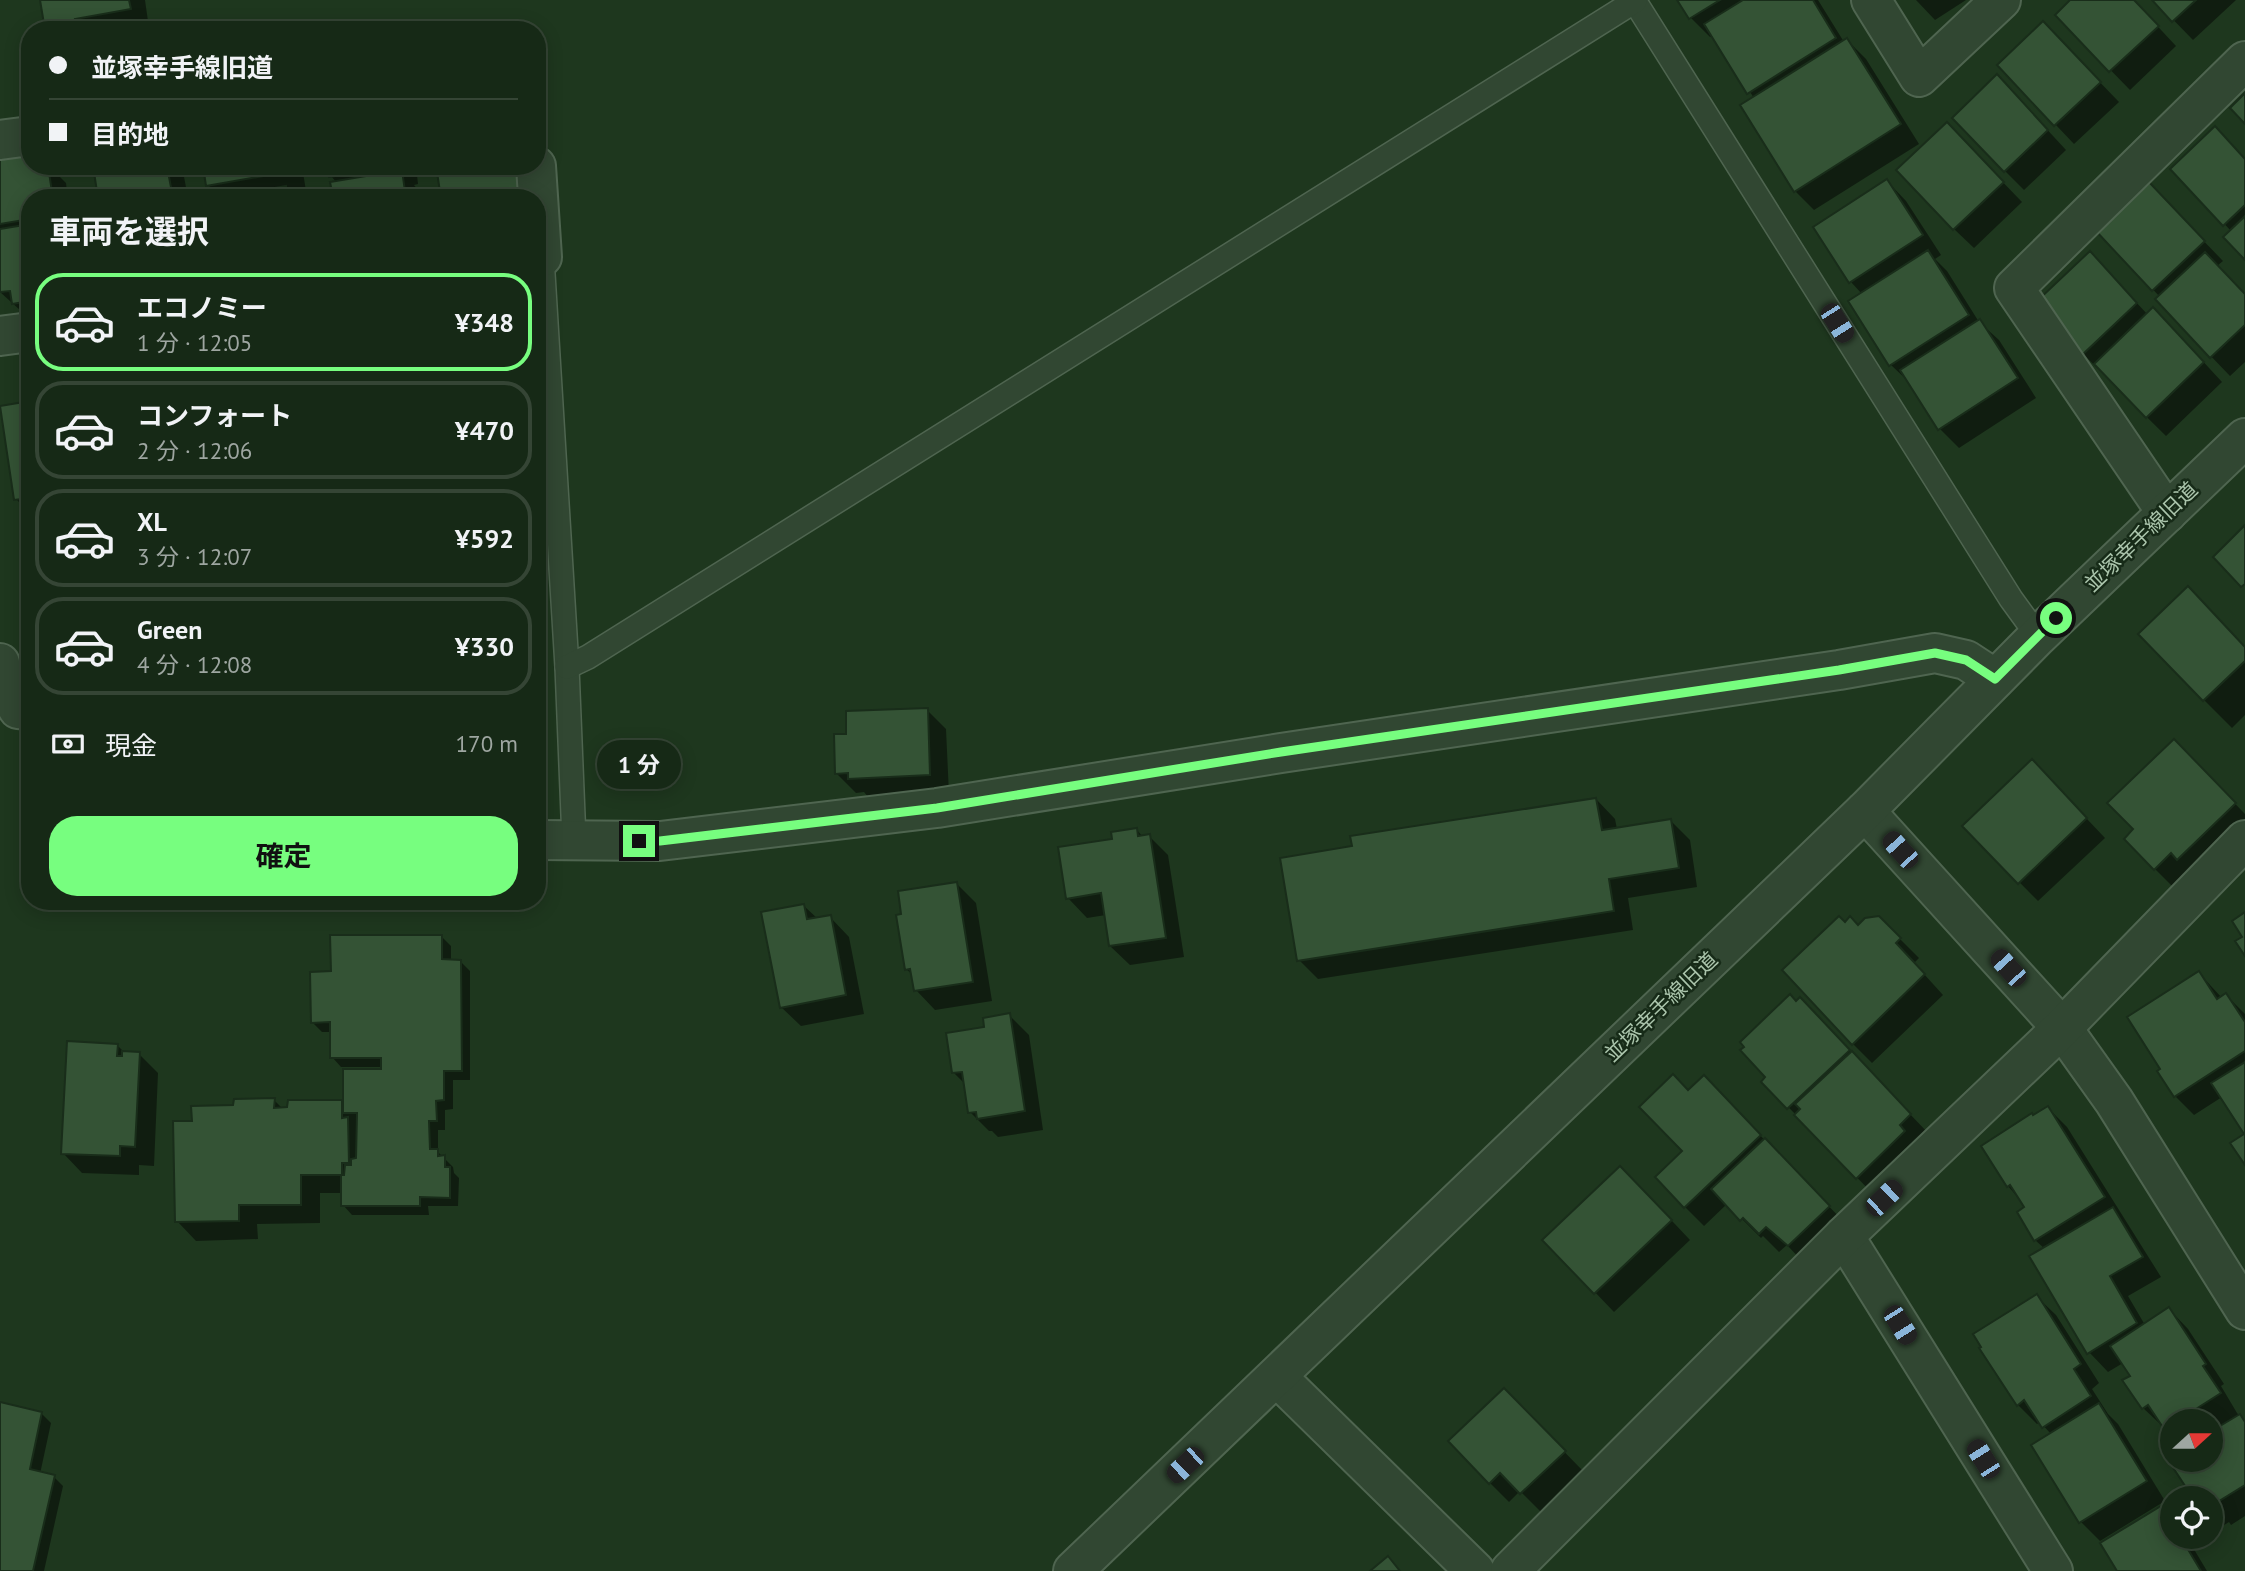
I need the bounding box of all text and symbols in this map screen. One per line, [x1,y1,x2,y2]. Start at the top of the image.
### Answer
text: 並塚幸手線旧道 [91,51,273,84]
text: 目的地 [91,118,169,151]
text: 車両を選択 [49,210,209,252]
icon: car [53,291,116,354]
text: エコノミー [137,291,267,324]
car [1817,300,1858,346]
text: ¥348 [455,306,514,339]
text: 1 分 · 12:05 [137,328,252,357]
icon: car [53,399,116,462]
text: コンフォート [137,399,292,432]
text: ¥470 [455,414,514,447]
text: 2 分 · 12:06 [137,436,252,465]
street label: 並塚幸手線旧道 [2078,476,2203,597]
text: XL [137,505,167,538]
icon: car [53,507,116,570]
text: ¥592 [455,522,514,555]
text: 3 分 · 12:07 [137,542,252,571]
route start [2040,602,2072,634]
text: Green [137,613,202,646]
icon: car [53,615,116,678]
text: ¥330 [455,630,514,663]
text: 4 分 · 12:08 [137,650,252,679]
icon: cash [49,725,87,763]
text: 現金 [105,729,157,762]
text: 170 m [456,729,518,758]
callout: 1 分 [597,740,681,788]
text: 1 分 [618,750,660,779]
button: 確定 [49,816,518,896]
route end [623,825,655,857]
car [1879,827,1922,873]
car [1987,945,2030,991]
street label: 並塚幸手線旧道 [1598,946,1723,1067]
car [1862,1176,1907,1220]
car [1880,1302,1921,1348]
north arrow [2160,1409,2222,1472]
map controls [2160,1409,2223,1549]
car [1963,1436,2004,1482]
car [1163,1443,1208,1487]
button: locate [2160,1486,2223,1549]

